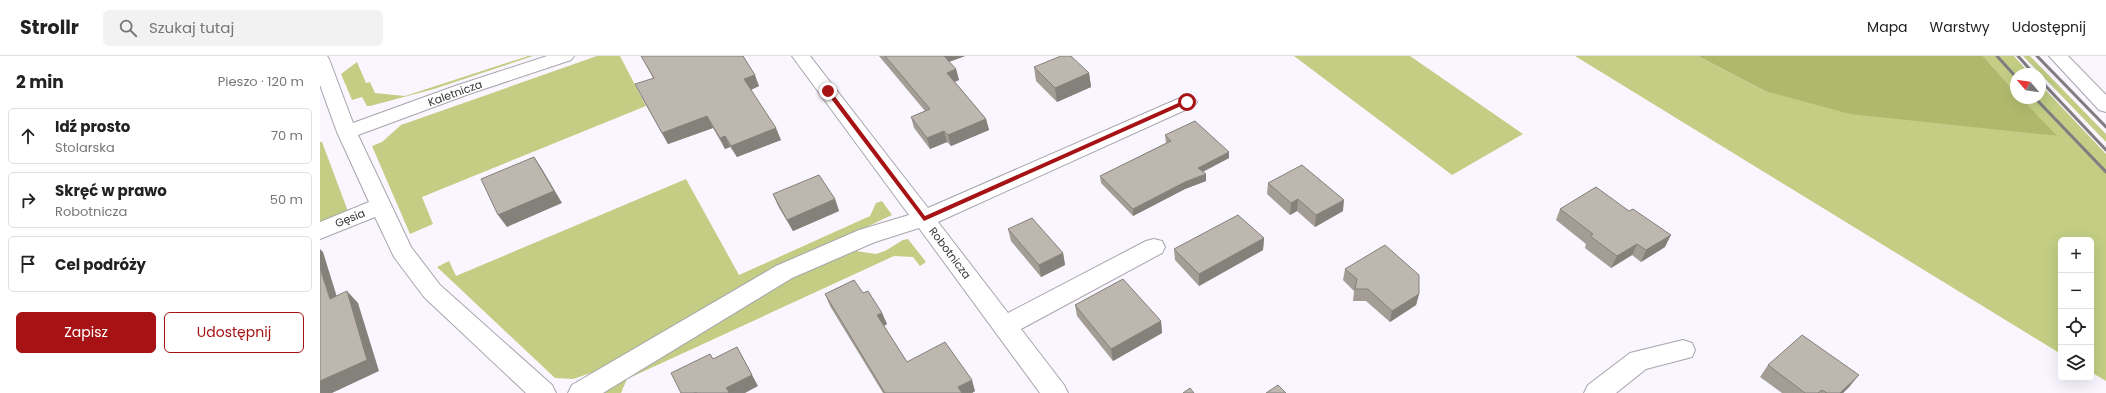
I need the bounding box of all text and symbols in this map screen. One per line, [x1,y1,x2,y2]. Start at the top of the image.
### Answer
search box [103,10,383,46]
text: Strollr [20,14,79,41]
icon: search [117,17,139,39]
text: Szukaj tutaj [149,17,234,38]
text: Mapa [1867,17,1908,37]
text: Warstwy [1930,17,1990,37]
text: Udostępnij [2012,17,2086,37]
north arrow [2010,68,2046,104]
text: 2 min [16,70,64,94]
text: Pieszo · 120 m [218,72,304,91]
street label: Kaletnicza [426,76,484,110]
route end [819,82,837,100]
route start [1178,93,1196,111]
text: Idź prosto [55,116,130,137]
icon: ahead [17,125,39,147]
text: 70 m [271,126,303,145]
text: Stolarska [55,138,115,157]
text: Skręć w prawo [55,180,167,201]
icon: right [17,189,39,211]
text: 50 m [270,190,303,209]
text: Robotnicza [55,202,127,221]
street label: Gęsia [333,205,367,231]
street label: Robotnicza [925,224,975,282]
map controls [2058,237,2094,381]
button: + [2058,237,2094,273]
icon: arrive [17,253,39,275]
text: Cel podróży [55,254,146,275]
button: − [2058,273,2094,309]
button: locate [2058,309,2094,345]
button: Zapisz [16,312,156,353]
button: Udostępnij [164,312,304,353]
button: layers [2058,345,2094,381]

